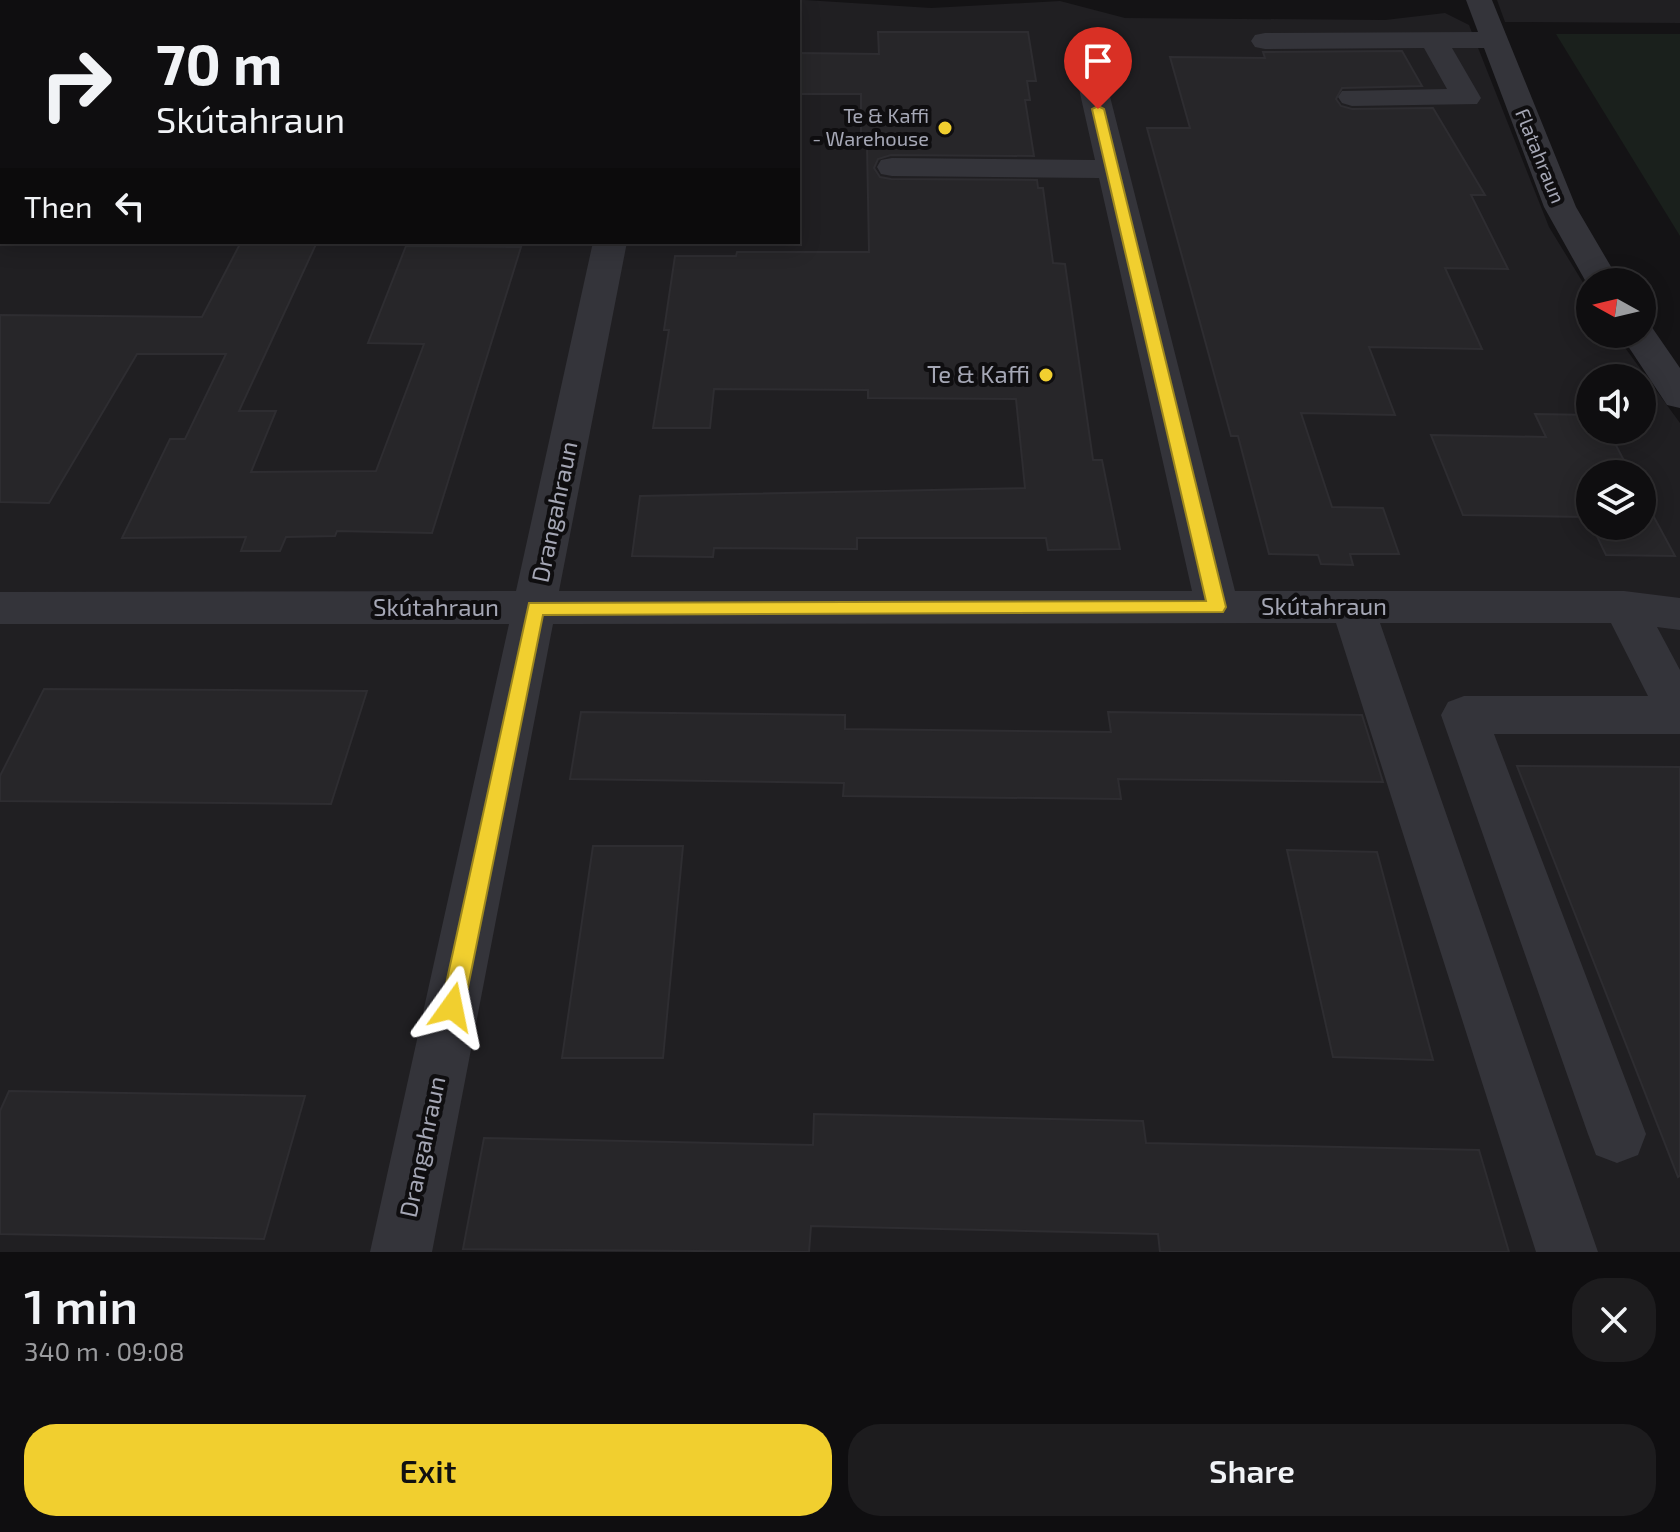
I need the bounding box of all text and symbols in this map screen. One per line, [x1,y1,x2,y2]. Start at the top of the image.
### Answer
pin [1064,27,1132,109]
text: 70 m [156,29,282,96]
icon: right [24,32,128,136]
icon: arrive [1076,39,1120,83]
text: Skútahraun [156,97,345,140]
place label: Te & Kaffi - Warehouse [812,103,929,150]
street label: Flatahraun [1511,105,1571,206]
marker: Te & Kaffi - Warehouse [936,119,954,137]
icon: left [108,184,152,228]
text: Then [24,188,92,224]
north arrow [1576,268,1656,348]
map controls [1576,268,1656,540]
place label: Te & Kaffi [927,359,1030,388]
button: sound [1576,364,1656,444]
marker: Te & Kaffi [1037,366,1055,384]
street label: Drangahraun [524,438,583,585]
button: layers [1576,460,1656,540]
street label: Skútahraun [1261,591,1387,620]
street label: Skútahraun [373,592,499,621]
position arrow [410,965,494,1049]
street label: Drangahraun [392,1073,451,1220]
text: 1 min [24,1276,138,1334]
button: close [1572,1278,1656,1362]
text: 340 m · 09:08 [24,1335,185,1366]
button: Exit [24,1424,832,1516]
button: Share [848,1424,1656,1516]

